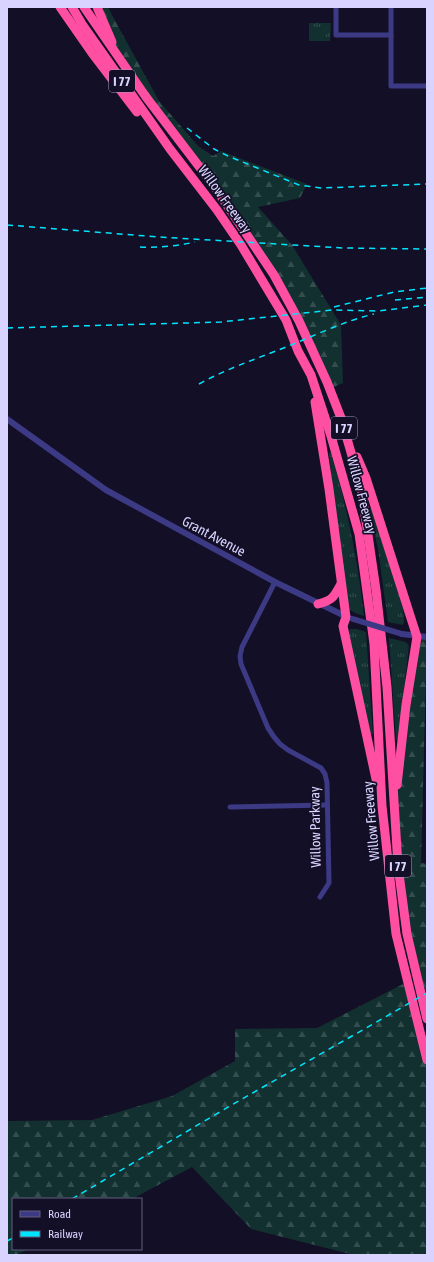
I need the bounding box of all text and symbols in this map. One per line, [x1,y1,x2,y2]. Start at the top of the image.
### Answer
road number: I 77 [109,70,135,92]
street label: Willow Freeway [195,162,255,236]
road number: I 77 [331,417,357,439]
street label: Willow Freeway [344,454,380,536]
street label: Grant Avenue [180,513,248,559]
street label: Willow Freeway [360,780,382,861]
street label: Willow Parkway [306,786,324,868]
road number: I 77 [385,855,411,877]
legend [12,1198,142,1250]
text: Road [48,1207,71,1221]
text: Railway [48,1227,83,1241]

